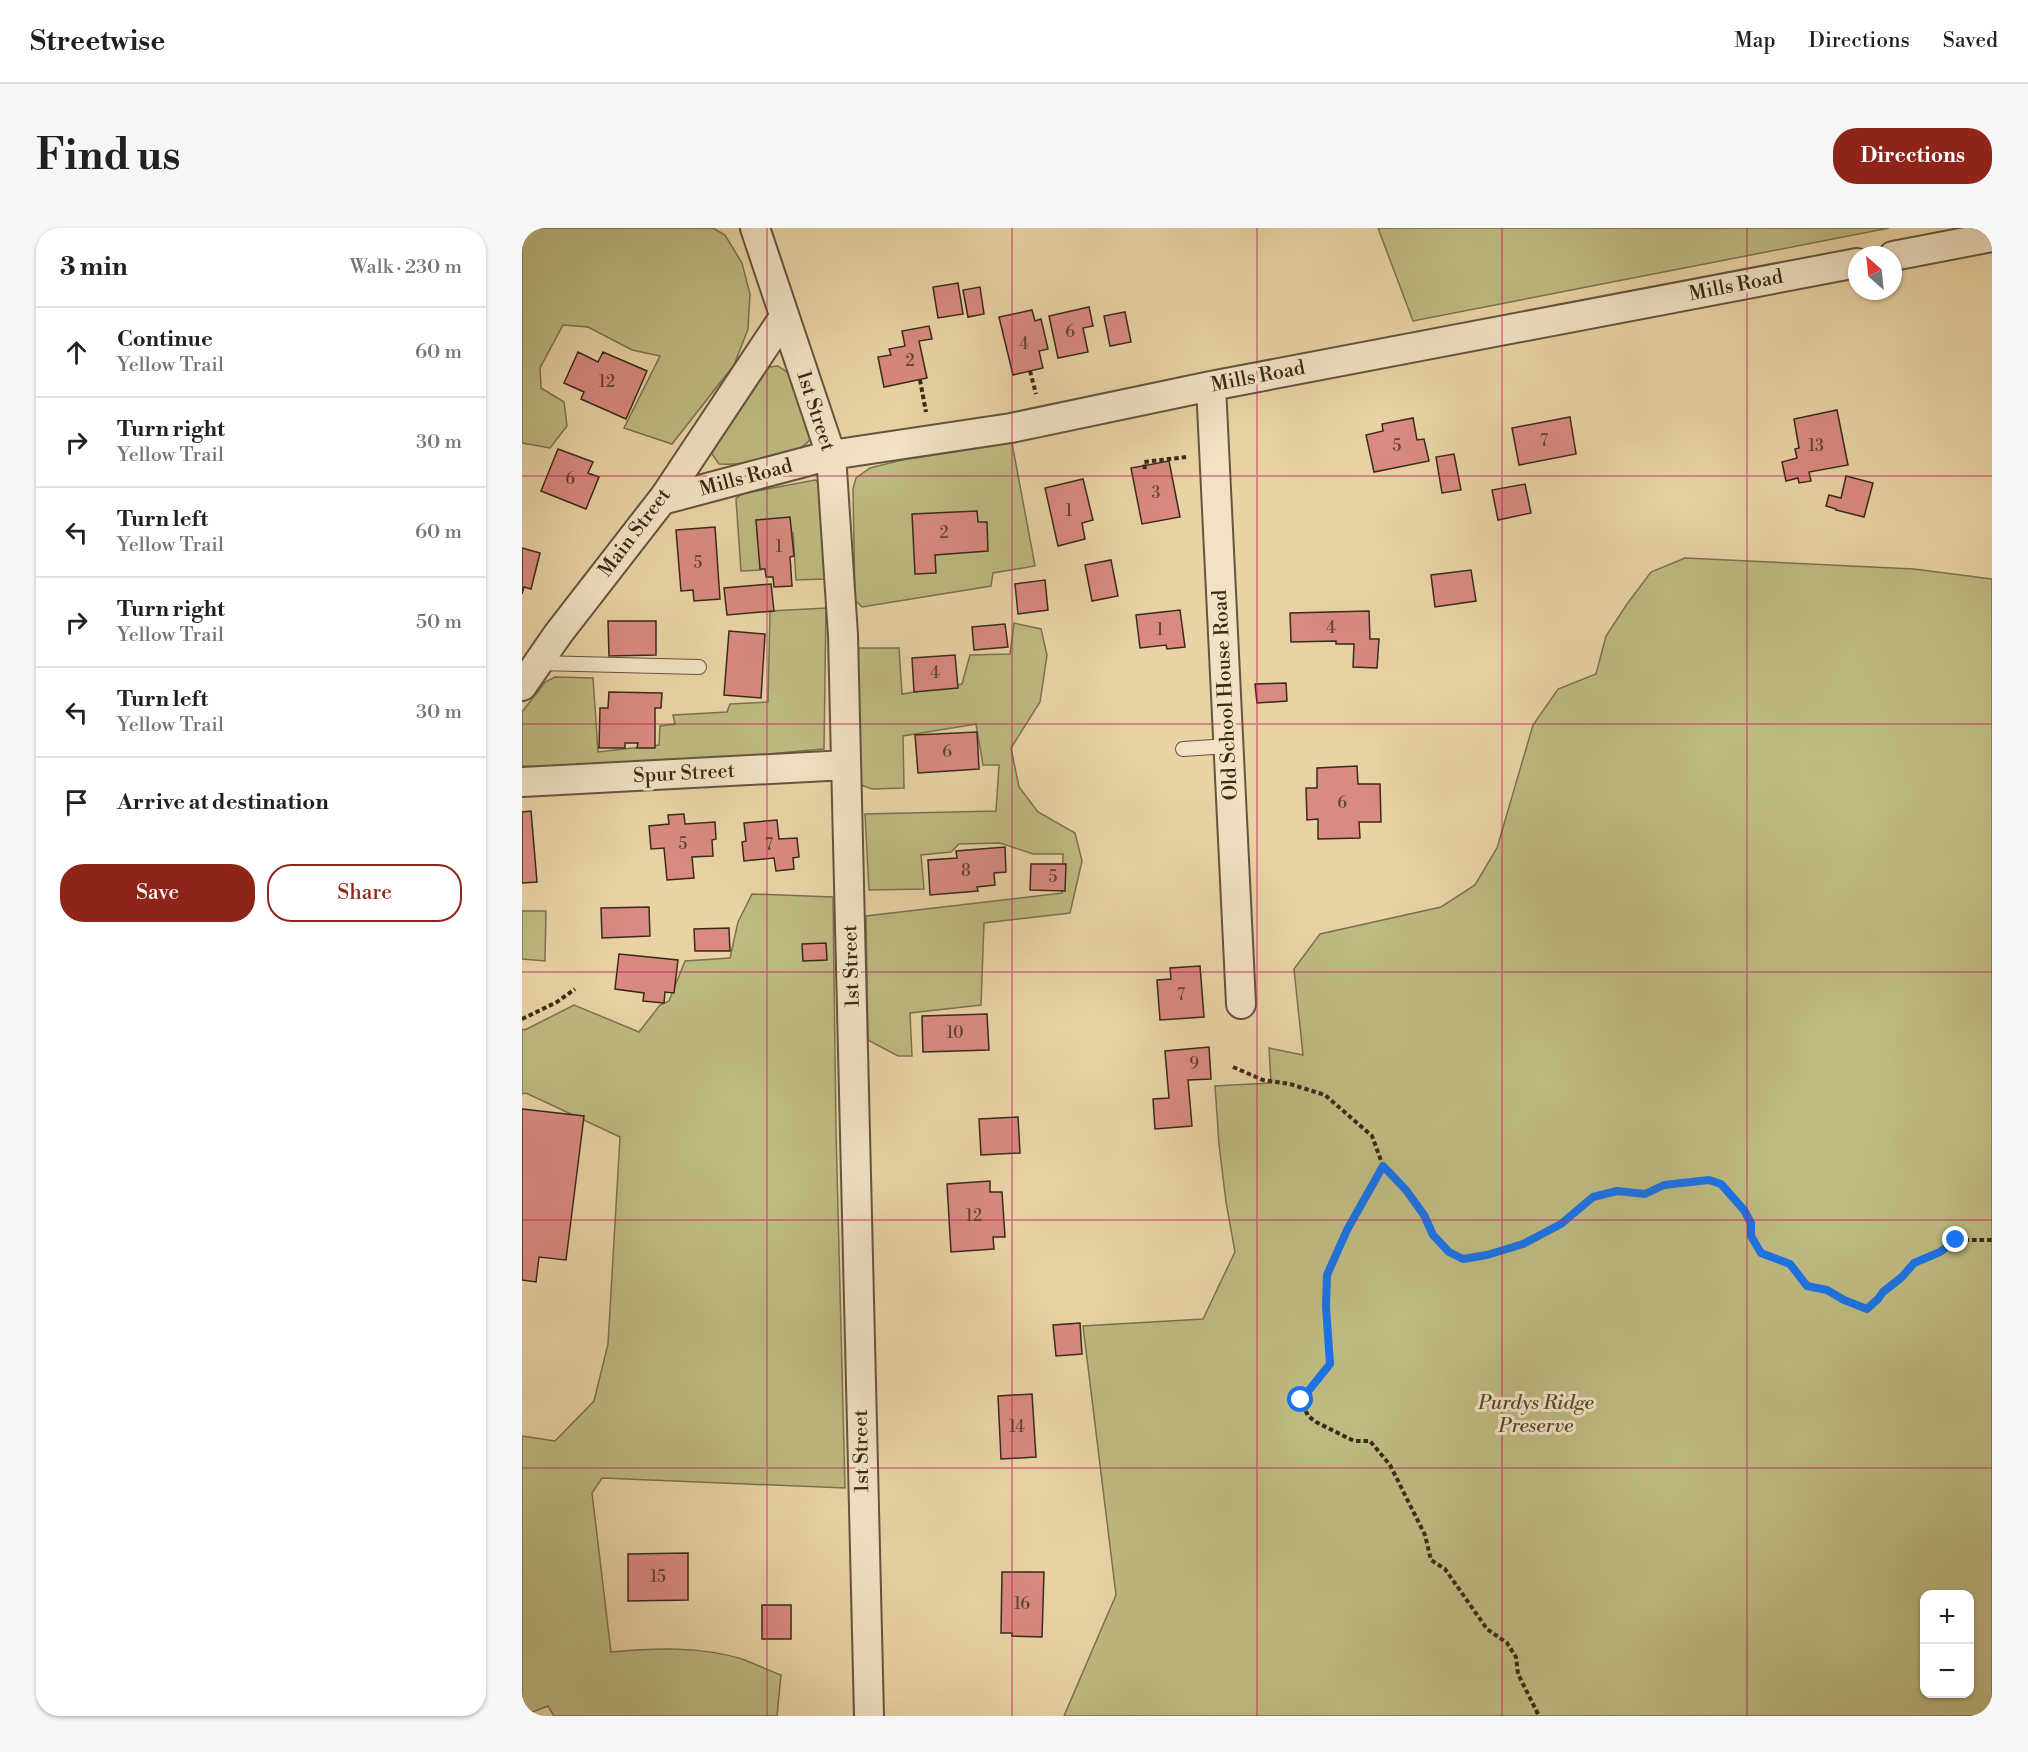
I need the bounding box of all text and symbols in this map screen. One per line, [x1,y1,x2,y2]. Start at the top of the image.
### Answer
text: Streetwise [30,24,165,59]
text: Map [1734,28,1776,54]
text: Directions [1809,28,1910,54]
text: Saved [1943,28,1998,54]
button: Directions [1833,128,1992,184]
text: Find us [36,130,180,183]
north arrow [1848,246,1902,300]
text: 3 min [60,251,128,283]
text: Walk · 230 m [350,255,462,280]
street label: Mills Road [1687,265,1786,307]
house number: 6 [1065,322,1075,342]
text: Continue [117,326,213,353]
house number: 4 [1019,334,1029,354]
icon: ahead [60,336,93,369]
text: 60 m [415,340,462,365]
house number: 2 [905,351,915,371]
text: Yellow Trail [117,353,224,378]
street label: Mills Road [1209,356,1308,398]
street label: 1st Street [790,368,840,454]
house number: 12 [599,372,615,392]
text: Turn right [117,416,225,443]
icon: right [60,426,93,459]
text: 30 m [416,430,462,455]
house number: 7 [1540,431,1548,451]
house number: 5 [1393,436,1402,456]
house number: 13 [1808,436,1824,456]
text: Yellow Trail [117,443,224,468]
street label: Mills Road [697,453,796,502]
house number: 6 [565,469,575,489]
house number: 3 [1152,483,1161,503]
street label: Main Street [593,484,677,582]
house number: 1 [1066,501,1073,521]
text: Turn left [117,506,208,533]
icon: left [60,516,93,549]
text: 60 m [415,520,462,545]
house number: 2 [939,523,949,543]
text: Yellow Trail [117,533,224,558]
house number: 1 [776,537,783,557]
house number: 5 [694,553,703,573]
street label: Old School House Road [1208,588,1244,801]
text: Turn right [117,596,225,623]
icon: right [60,606,93,639]
text: 50 m [416,610,462,635]
house number: 4 [1326,618,1336,638]
house number: 1 [1157,620,1164,640]
text: Yellow Trail [117,623,224,648]
house number: 4 [930,663,940,683]
text: Turn left [117,686,208,713]
icon: left [60,696,93,729]
text: 30 m [416,700,462,725]
text: Yellow Trail [117,713,224,738]
house number: 6 [942,742,952,762]
street label: Spur Street [633,759,735,789]
icon: arrive [60,786,93,819]
text: Arrive at destination [117,789,329,816]
house number: 6 [1337,793,1347,813]
house number: 5 [679,834,688,854]
house number: 7 [765,835,773,855]
house number: 8 [961,861,971,881]
button: Save [60,864,255,922]
button: Share [267,864,462,922]
house number: 5 [1049,867,1058,887]
street label: 1st Street [838,924,866,1008]
house number: 7 [1177,985,1185,1005]
house number: 10 [947,1023,964,1043]
house number: 9 [1189,1054,1199,1074]
house number: 12 [966,1206,982,1226]
route end [1942,1226,1968,1252]
route start [1287,1386,1313,1412]
park label: Purdys Ridge Preserve [1477,1391,1594,1439]
street label: 1st Street [849,1409,875,1493]
house number: 14 [1009,1417,1025,1437]
house number: 15 [650,1567,666,1587]
map controls [1920,1590,1974,1698]
button: + [1920,1590,1974,1644]
house number: 16 [1014,1594,1030,1614]
button: − [1920,1644,1974,1698]

